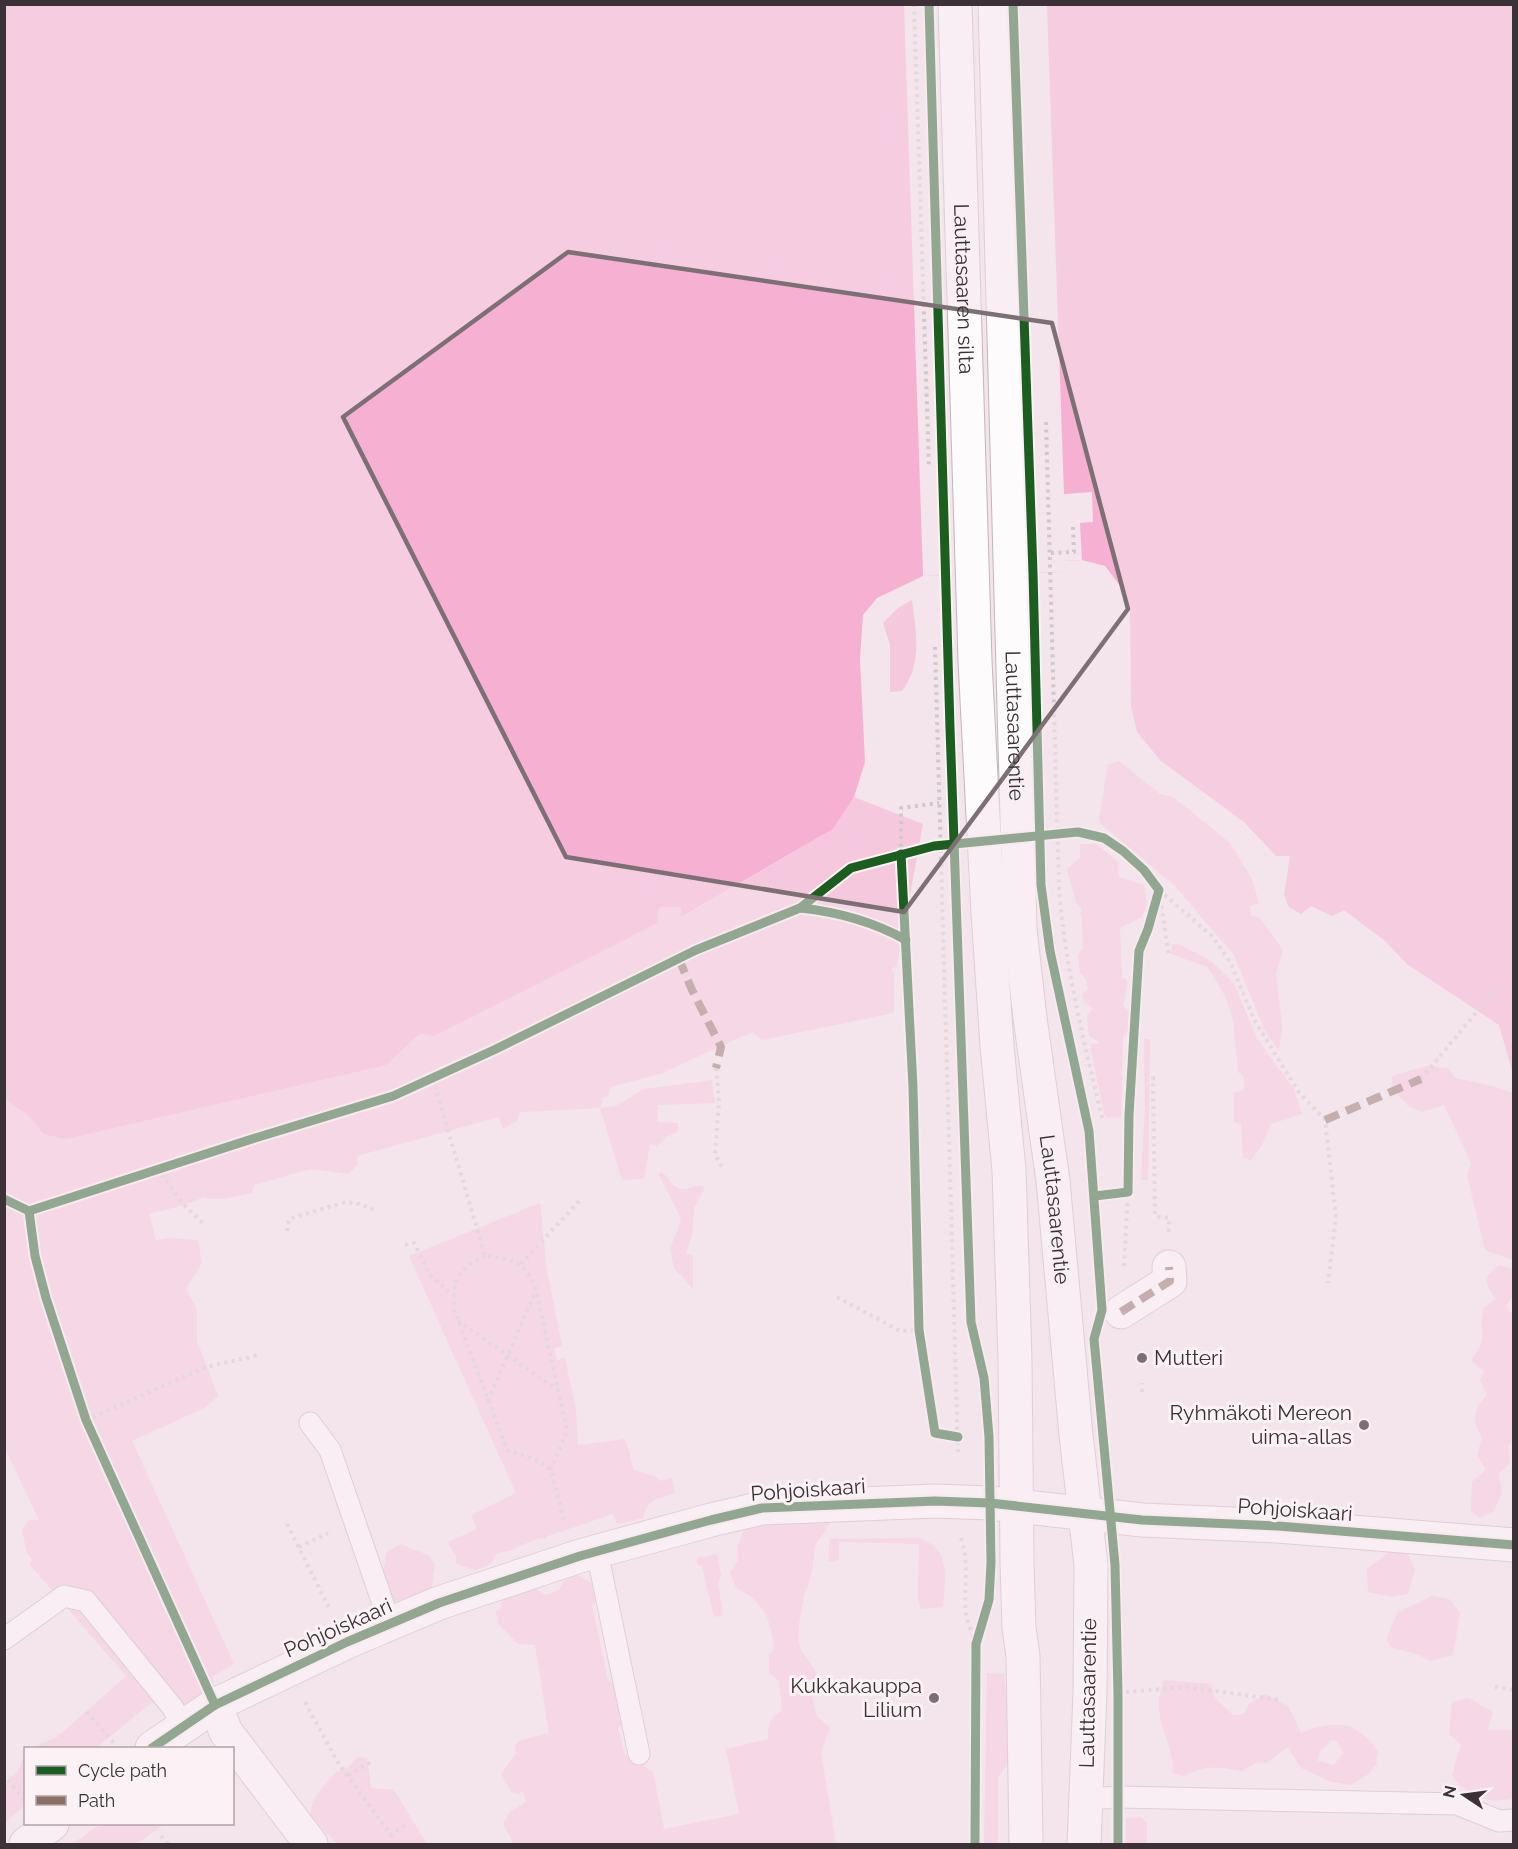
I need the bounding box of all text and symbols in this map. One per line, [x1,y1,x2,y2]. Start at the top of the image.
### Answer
street label: Lauttasaaren silta [949,203,979,375]
street label: Lauttasaarentie [1000,650,1030,801]
street label: Lauttasaarentie [1035,1133,1075,1285]
place label: Mutteri [1154,1345,1223,1370]
marker: Mutteri [1135,1351,1149,1365]
place label: Ryhmäkoti Mereon uima-allas [1169,1400,1352,1449]
marker: Ryhmäkoti Mereon uima-allas [1357,1418,1371,1432]
street label: Pohjoiskaari [749,1473,866,1506]
street label: Pohjoiskaari [1237,1493,1354,1526]
street label: Pohjoiskaari [280,1593,396,1662]
street label: Lauttasaarentie [1074,1618,1101,1768]
place label: Kukkakauppa Lilium [790,1673,922,1722]
marker: Kukkakauppa Lilium [927,1691,941,1705]
legend [24,1747,234,1825]
text: Cycle path [78,1760,167,1781]
north arrow [1434,1765,1494,1825]
text: N [1439,1784,1461,1800]
text: Path [78,1790,115,1811]

